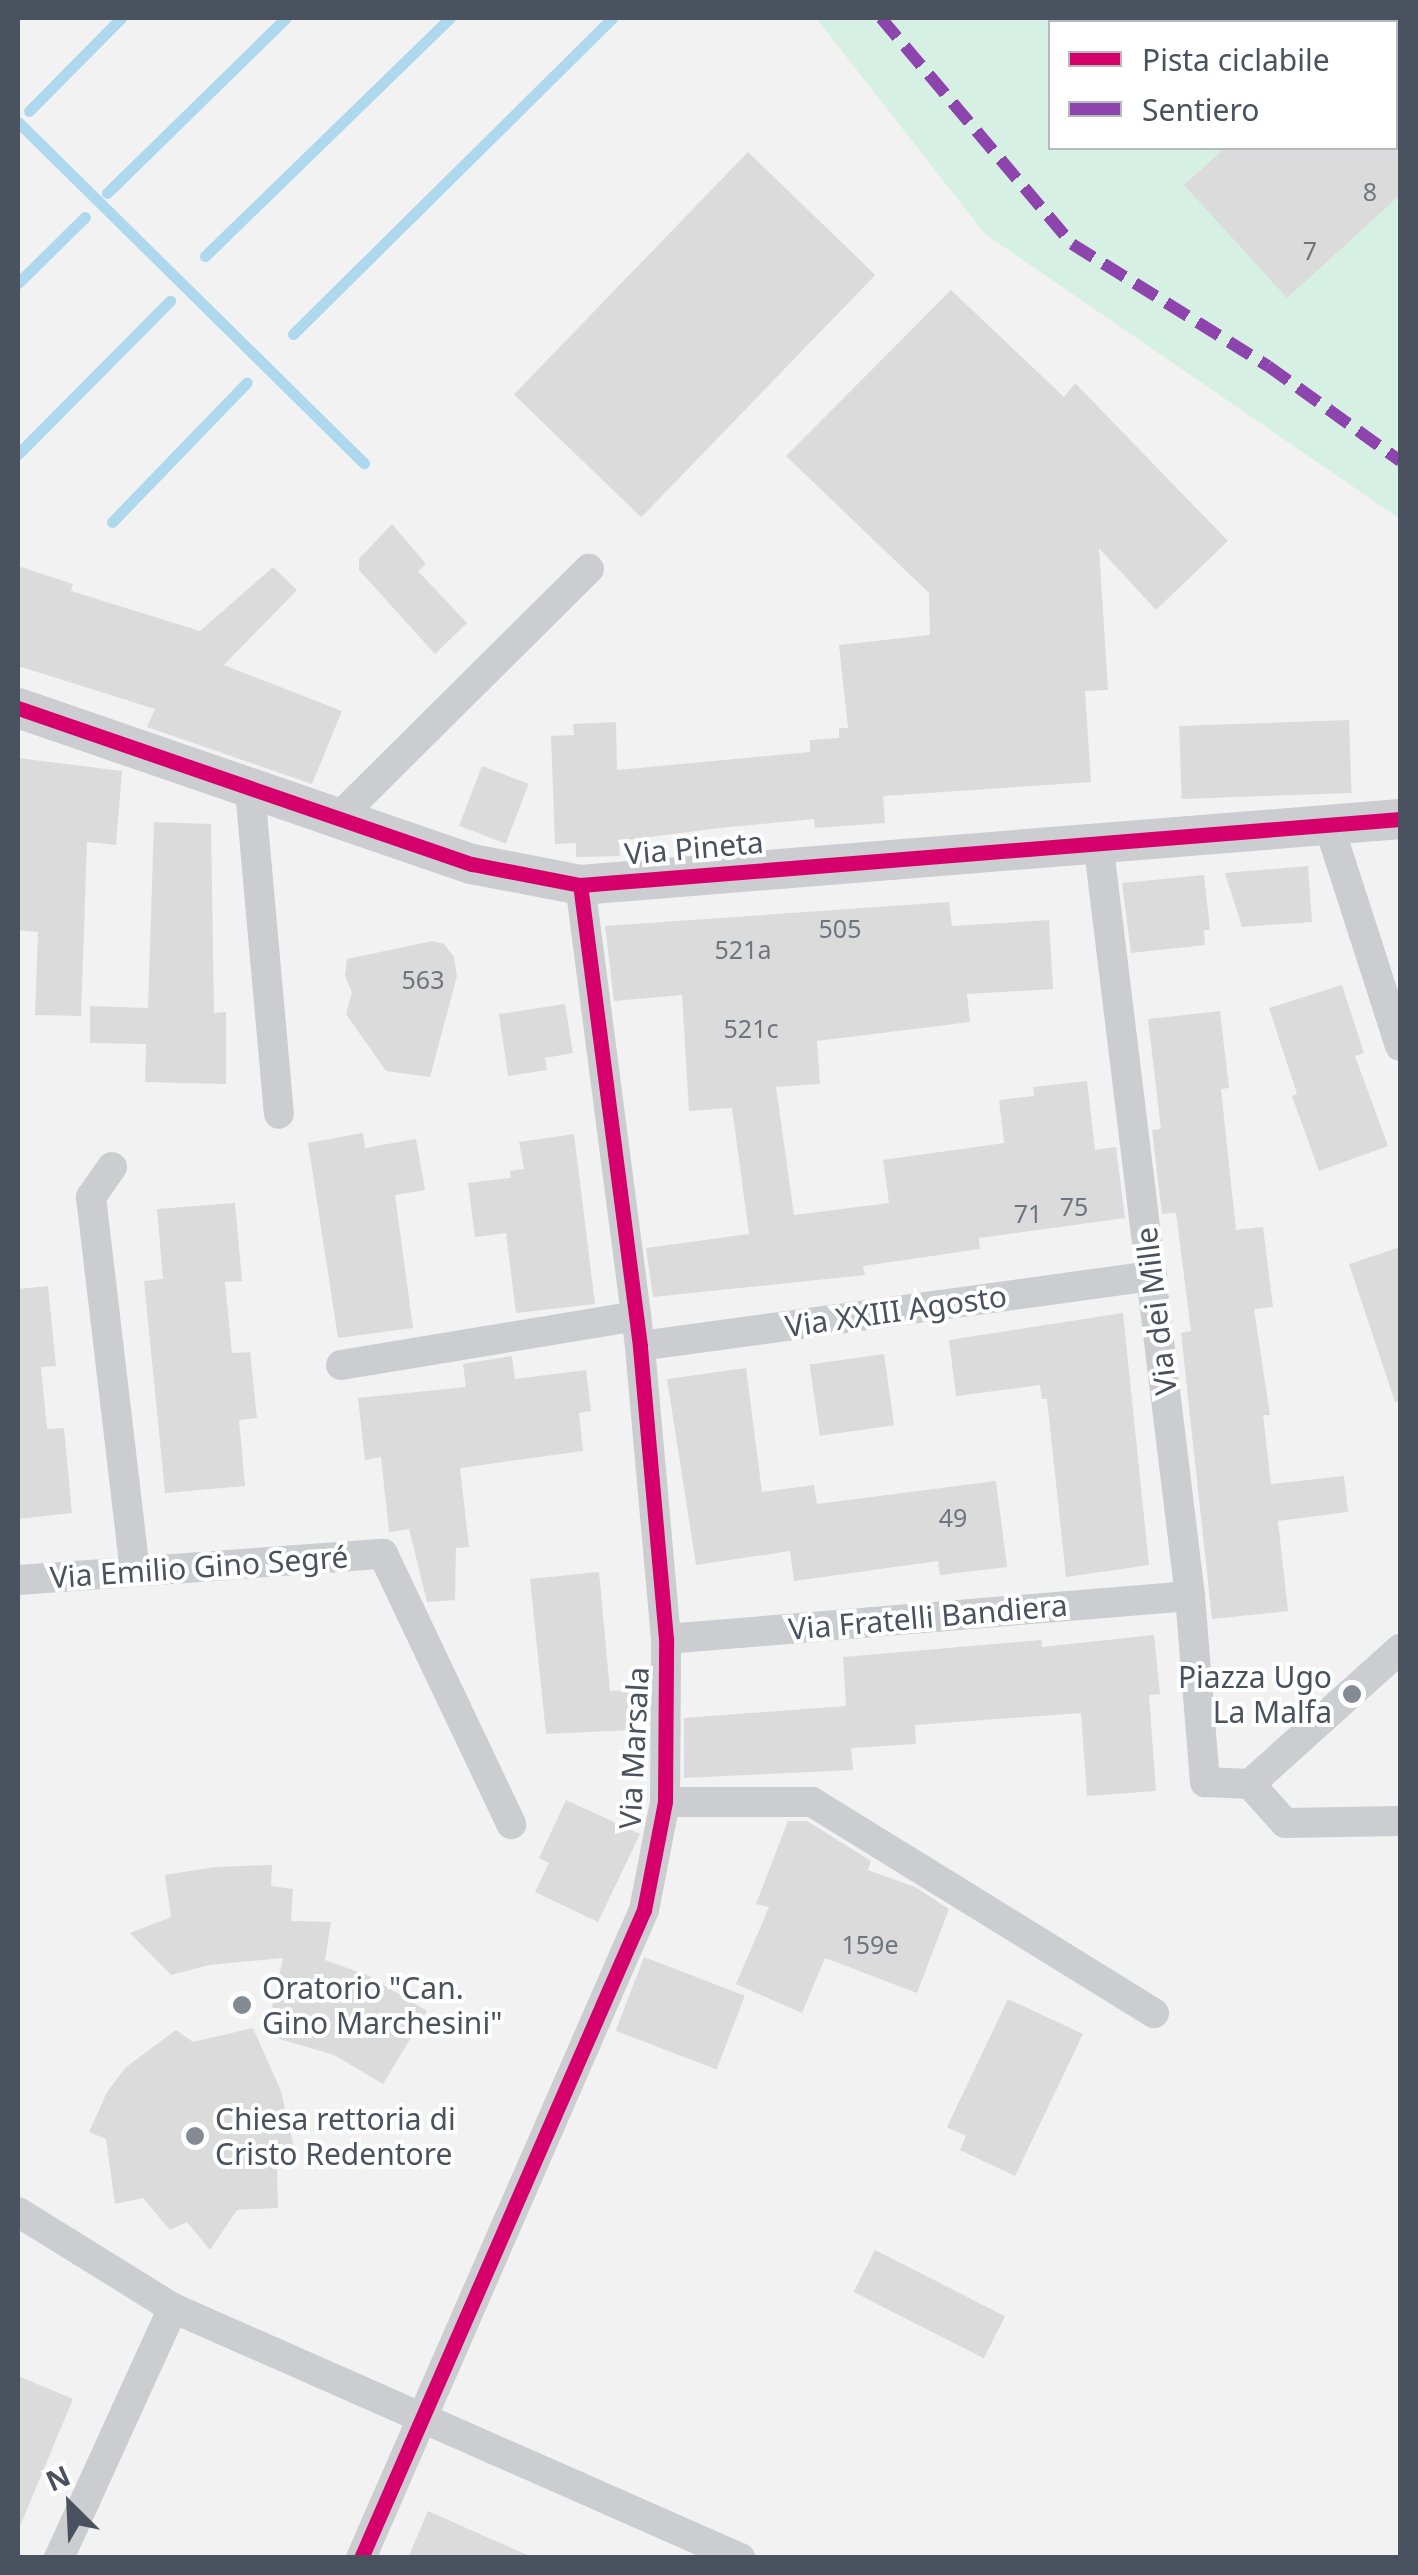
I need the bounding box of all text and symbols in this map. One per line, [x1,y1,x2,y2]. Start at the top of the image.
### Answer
legend [1048,20,1398,150]
text: Pista ciclabile [1142,39,1330,80]
text: Sentiero [1142,89,1259,130]
house number: 8 [1363,176,1377,206]
house number: 7 [1303,235,1317,265]
street label: Via Pineta [623,824,765,872]
house number: 505 [819,913,861,943]
house number: 521a [715,934,771,964]
house number: 563 [402,964,444,994]
house number: 521c [724,1013,778,1043]
house number: 75 [1060,1191,1088,1221]
house number: 71 [1014,1198,1042,1228]
street label: Via dei Mille [1128,1225,1184,1397]
street label: Via XXIII Agosto [783,1278,1009,1344]
house number: 49 [939,1502,967,1532]
street label: Via Emilio Gino Segré [49,1539,349,1595]
street label: Via Fratelli Bandiera [787,1587,1069,1647]
place label: Piazza Ugo La Malfa [1178,1659,1332,1730]
street label: Via Marsala [612,1666,656,1830]
marker: Piazza Ugo La Malfa [1341,1683,1363,1705]
house number: 159e [842,1929,898,1959]
place label: Oratorio "Can. Gino Marchesini" [262,1970,502,2040]
marker: Oratorio "Can. Gino Marchesini" [231,1994,253,2016]
place label: Chiesa rettoria di Cristo Redentore [215,2101,456,2172]
marker: Chiesa rettoria di Cristo Redentore [184,2125,206,2147]
north arrow [20,2455,120,2555]
text: N [40,2456,76,2500]

